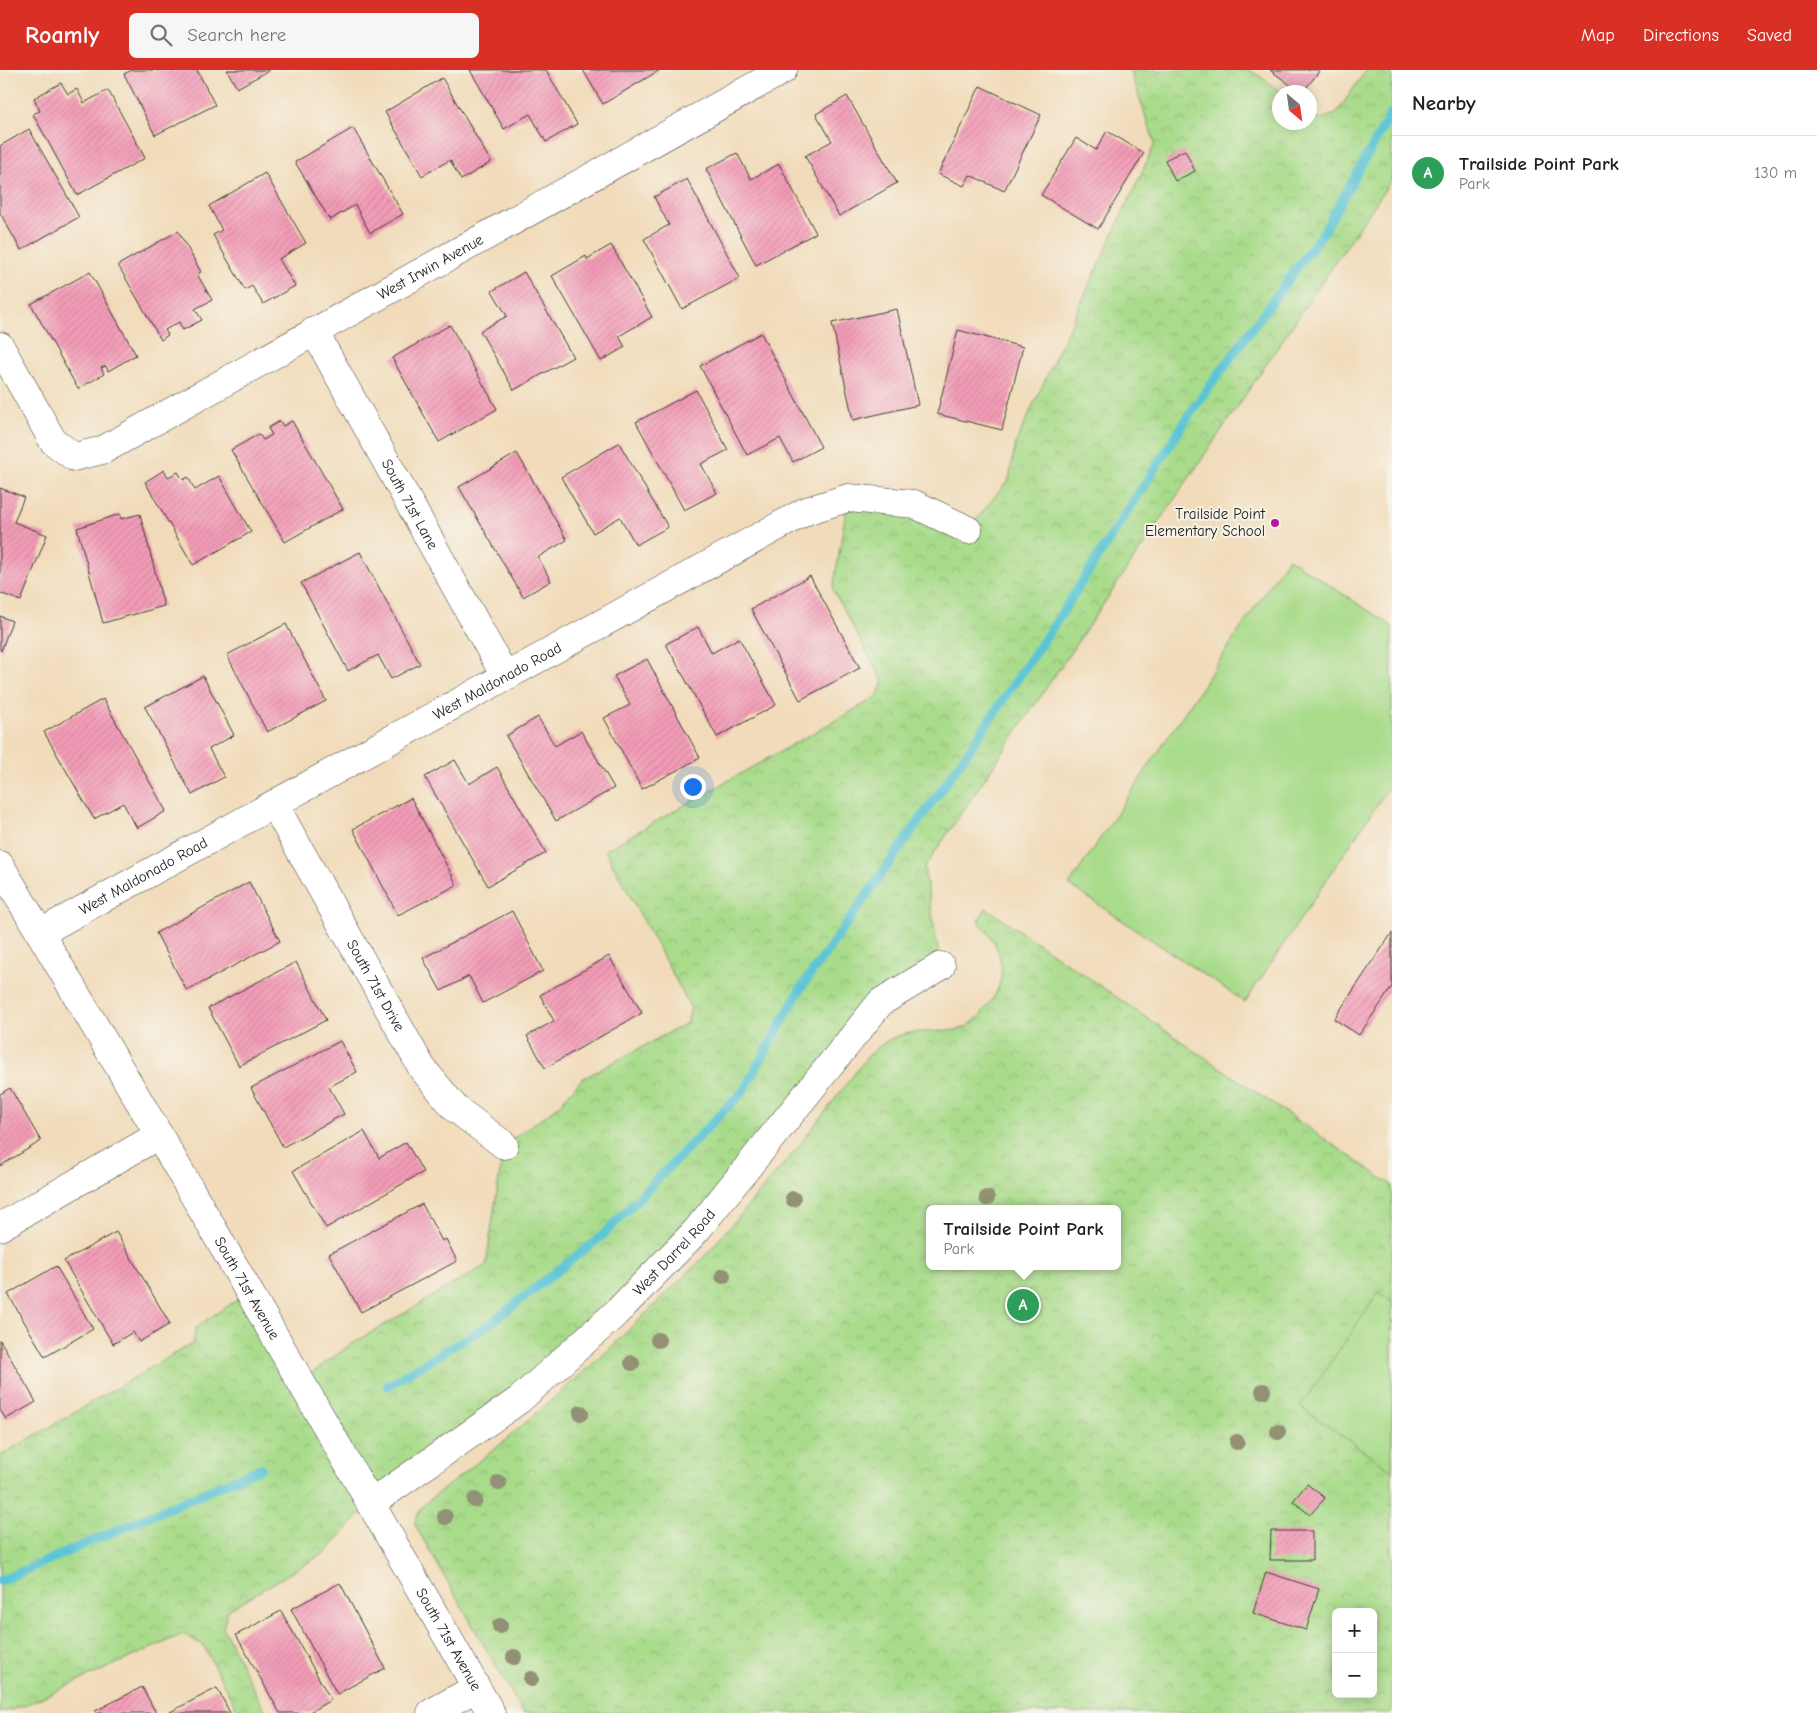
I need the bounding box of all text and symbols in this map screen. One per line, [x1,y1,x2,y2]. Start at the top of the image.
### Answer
search box [129,13,479,58]
text: Roamly [25,21,99,49]
icon: search [147,21,175,49]
text: Search here [187,24,286,46]
text: Map [1581,25,1615,46]
text: Directions [1643,25,1719,46]
text: Saved [1747,25,1792,46]
north arrow [1272,85,1317,130]
text: Nearby [1412,91,1476,115]
text: Trailside Point Park [1459,153,1619,175]
text: A [1424,164,1432,182]
text: 130 m [1754,164,1797,182]
text: Park [1459,175,1490,193]
street label: West Irwin Avenue [374,230,487,304]
street label: South 71st Lane [378,456,442,553]
place label: Trailside Point Elementary School [1145,505,1266,540]
marker: Trailside Point Elementary School [1269,517,1281,529]
street label: West Maldonado Road [430,639,565,724]
your location [680,774,706,800]
street label: West Maldonado Road [76,833,211,919]
street label: South 71st Drive [343,936,409,1035]
popup [926,1205,1121,1270]
street label: West Darrel Road [629,1206,719,1299]
text: Trailside Point Park [944,1218,1103,1240]
street label: South 71st Avenue [210,1234,284,1343]
text: Park [944,1240,974,1258]
pin: A [1007,1286,1039,1324]
street label: South 71st Avenue [412,1585,486,1694]
map controls [1332,1608,1377,1698]
button: + [1332,1608,1377,1653]
button: − [1332,1653,1377,1698]

